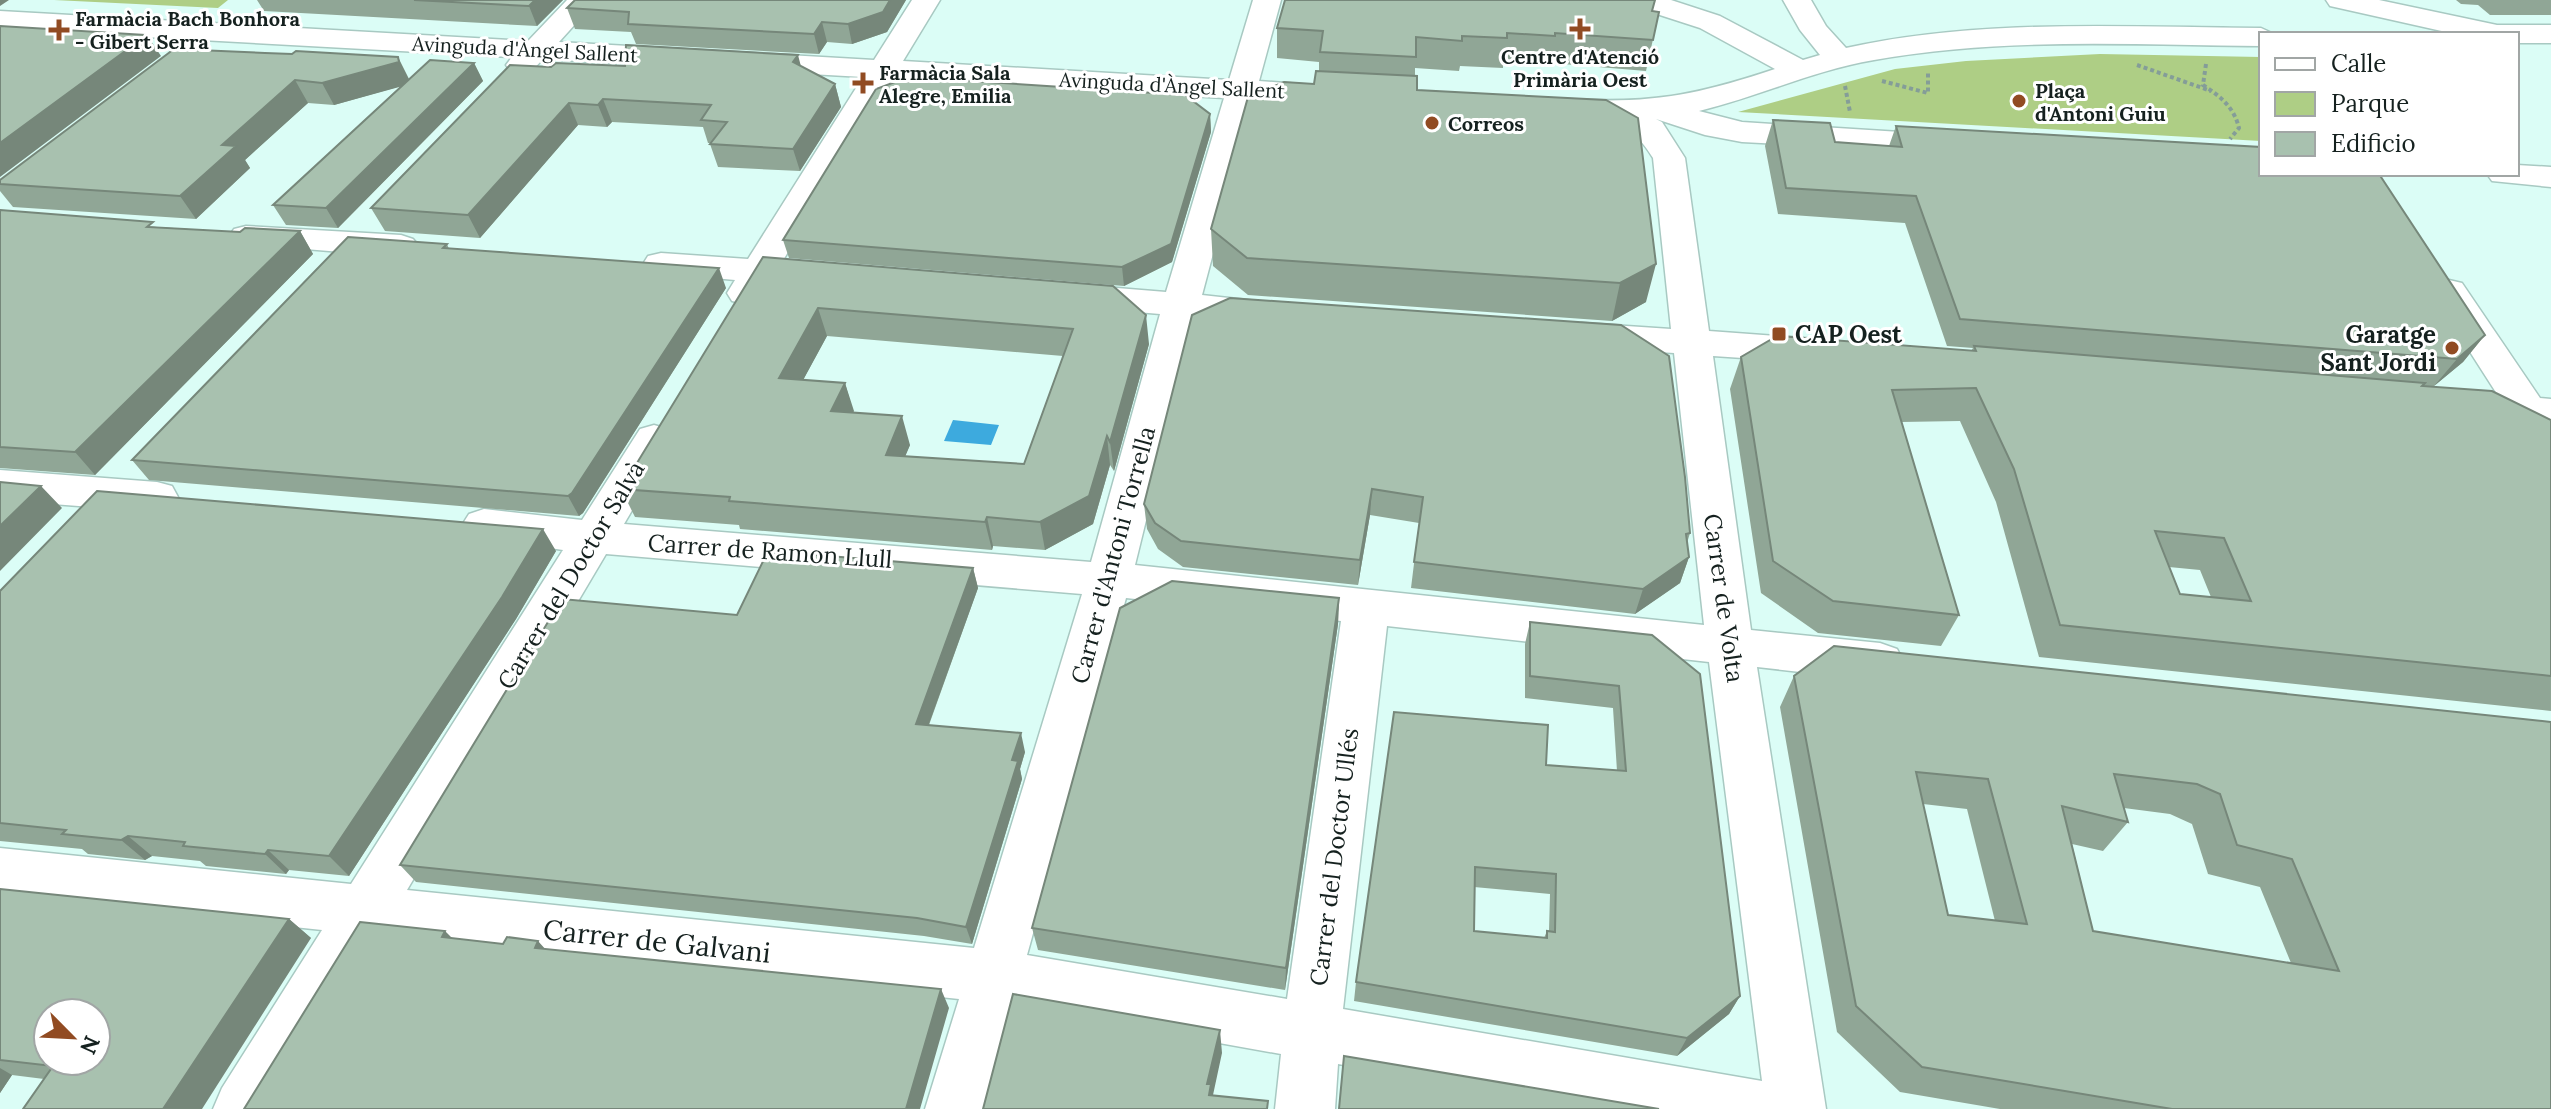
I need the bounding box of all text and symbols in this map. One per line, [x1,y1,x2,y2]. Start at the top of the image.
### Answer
place label: Farmàcia Bach Bonhora - Gibert Serra [75,6,300,54]
marker: Centre d'Atenció Primària Oest [1569,18,1591,40]
marker: Farmàcia Bach Bonhora - Gibert Serra [50,21,68,39]
street label: Avinguda d'Àngel Sallent [411,31,639,67]
legend [2259,32,2519,176]
place label: Centre d'Atenció Primària Oest [1501,44,1659,92]
text: Calle [2331,48,2386,79]
place label: Farmàcia Sala Alegre, Emilia [879,60,1012,108]
street label: Avinguda d'Àngel Sallent [1058,67,1286,103]
marker: Farmàcia Sala Alegre, Emilia [854,74,872,92]
place label: Plaça d'Antoni Guiu [2035,78,2166,126]
text: Parque [2331,88,2409,119]
marker: Plaça d'Antoni Guiu [2010,92,2028,110]
place label: Correos [1448,111,1524,136]
marker: Correos [1423,114,1441,132]
text: Edificio [2331,128,2416,159]
place label: CAP Oest [1795,319,1903,350]
place label: Garatge Sant Jordi [2320,319,2436,378]
marker: CAP Oest [1770,325,1788,343]
marker: Garatge Sant Jordi [2443,339,2461,357]
street label: Carrer d'Antoni Torrella [1064,423,1162,687]
street label: Carrer del Doctor Salvà [491,455,651,695]
street label: Carrer de Volta [1697,512,1751,684]
street label: Carrer de Ramon Llull [647,527,893,575]
street label: Carrer del Doctor Ullés [1303,726,1365,988]
street label: Carrer de Galvani [542,911,772,971]
north arrow [32,997,112,1077]
text: N [74,1032,107,1059]

